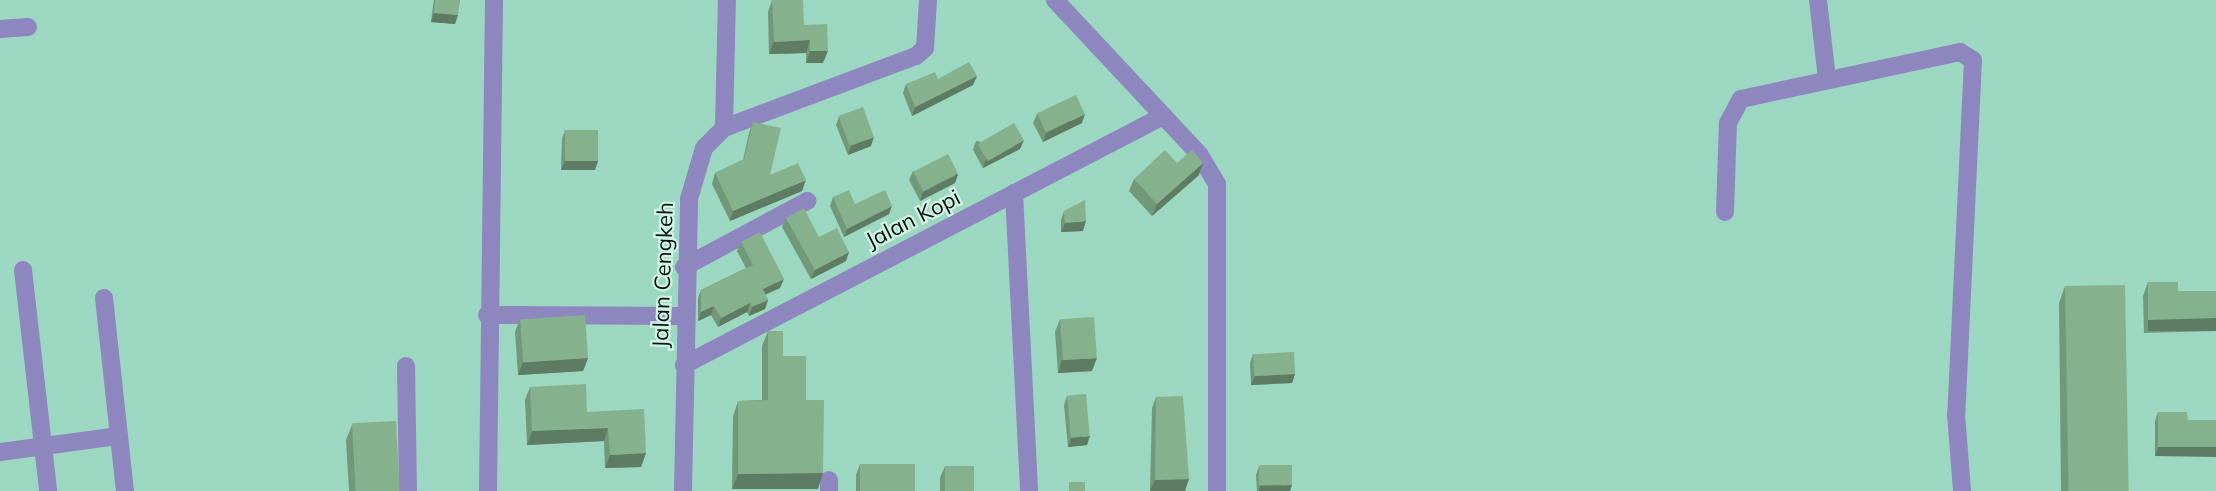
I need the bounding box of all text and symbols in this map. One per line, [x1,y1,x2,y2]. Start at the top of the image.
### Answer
street label: Jalan Kopi [861,184,965,254]
street label: Jalan Cengkeh [647,202,679,348]

